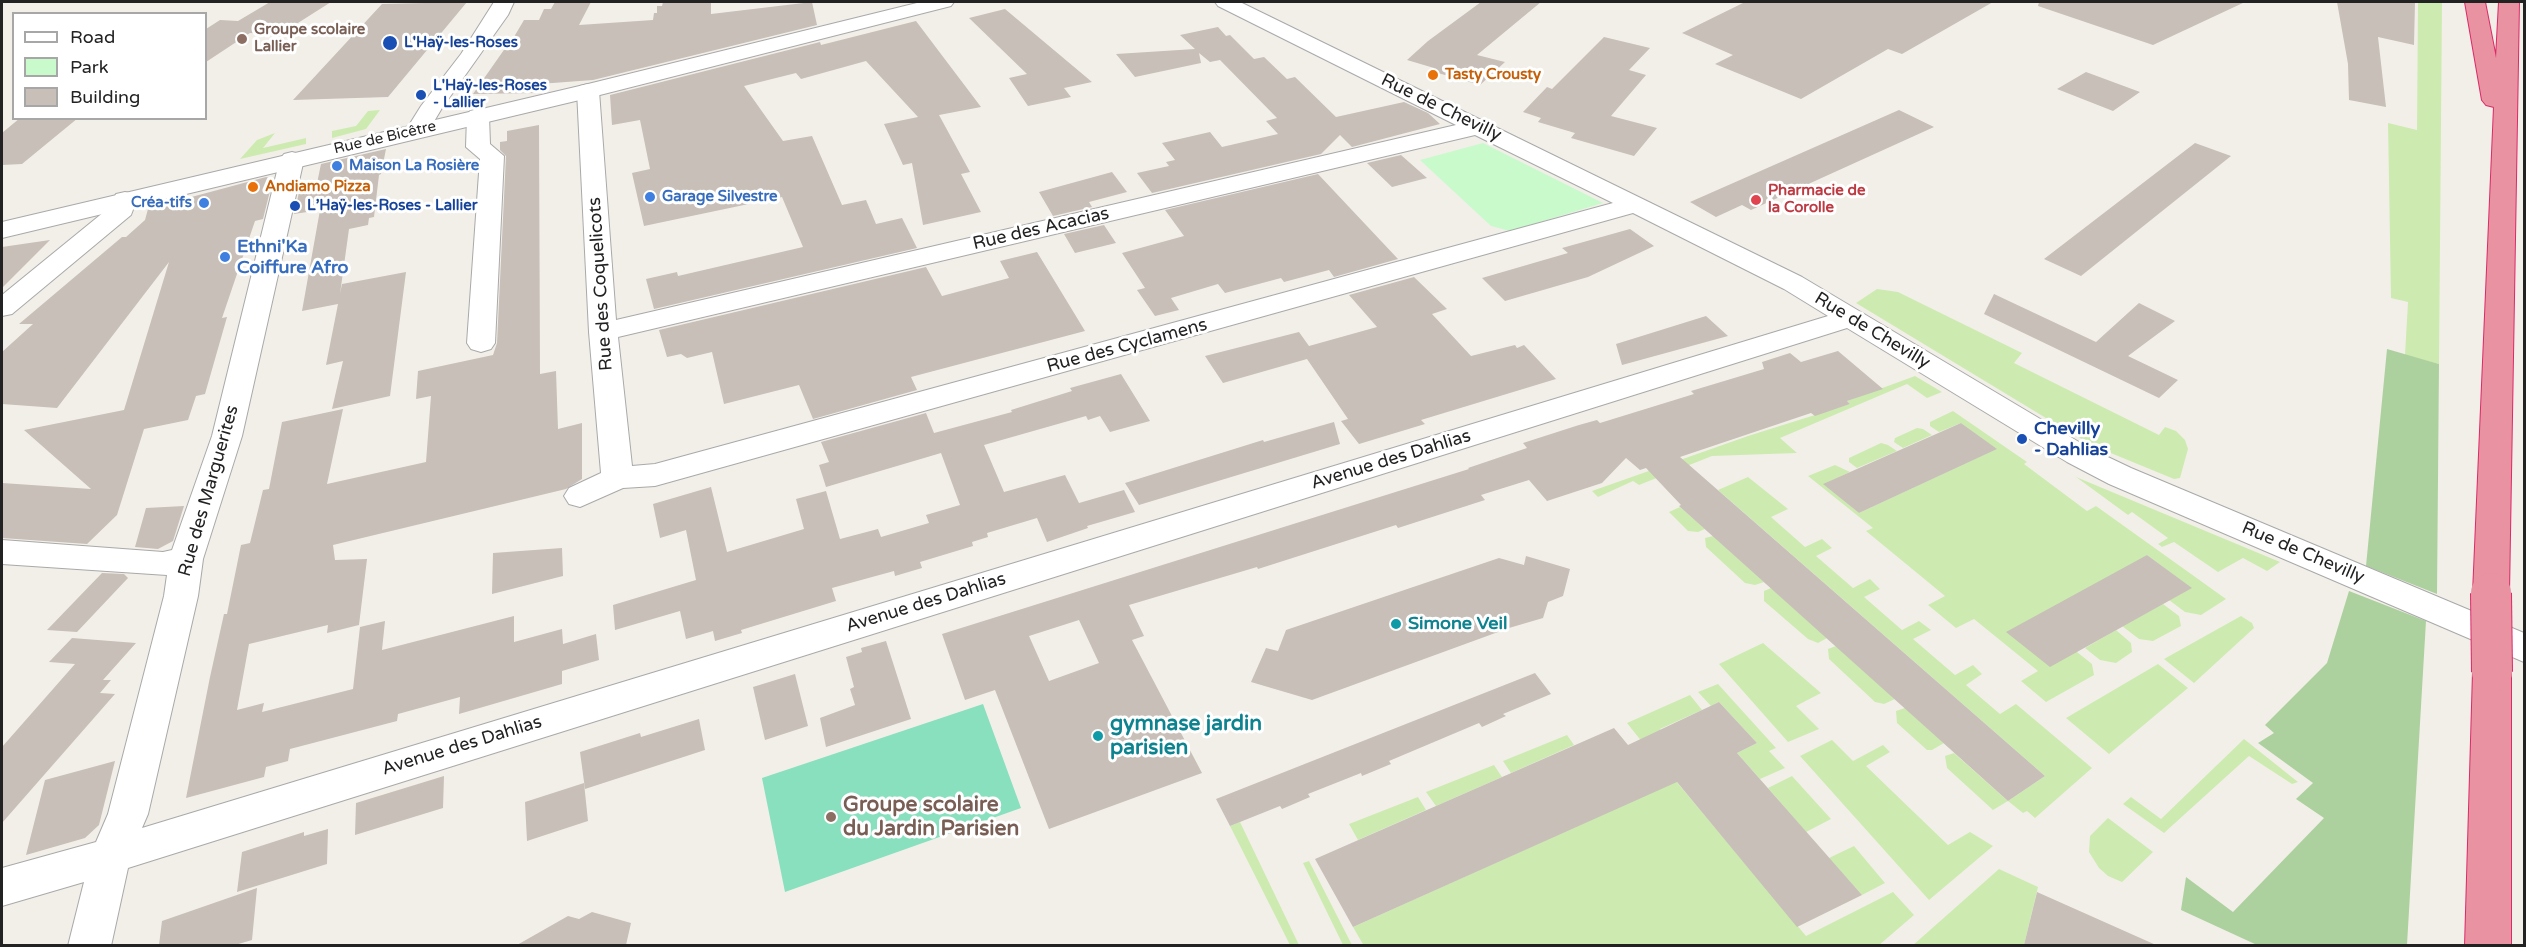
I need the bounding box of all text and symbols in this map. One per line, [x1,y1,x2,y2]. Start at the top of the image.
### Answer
legend [12,12,207,120]
place label: Groupe scolaire Lallier [254,21,365,56]
text: Road [70,26,115,48]
marker: Groupe scolaire Lallier [235,32,249,46]
marker: L'Haÿ-les-Roses [381,34,399,52]
place label: L'Haÿ-les-Roses [404,34,518,52]
text: Park [70,56,108,78]
place label: Tasty Crousty [1445,66,1541,84]
marker: Tasty Crousty [1426,68,1440,82]
street label: Rue de Chevilly [1377,70,1505,146]
place label: L'Haÿ-les-Roses - Lallier [433,77,547,112]
text: Building [70,86,140,108]
marker: L'Haÿ-les-Roses - Lallier [414,88,428,102]
street label: Rue de Bicêtre [332,118,438,158]
place label: Maison La Rosière [349,157,479,175]
marker: Maison La Rosière [330,159,344,173]
place label: Andiamo Pizza [265,178,371,196]
marker: Andiamo Pizza [246,180,260,194]
place label: Pharmacie de la Corolle [1768,182,1866,217]
place label: Garage Silvestre [662,188,778,206]
marker: Garage Silvestre [643,190,657,204]
marker: Pharmacie de la Corolle [1749,193,1763,207]
place label: Créa-tifs [131,194,192,212]
marker: Créa-tifs [197,196,211,210]
street label: Rue des Coquelicots [584,196,618,372]
place label: L’Haÿ-les-Roses - Lallier [307,197,478,215]
marker: L’Haÿ-les-Roses - Lallier [288,199,302,213]
street label: Rue des Acacias [971,203,1111,255]
place label: Ethni'Ka Coiffure Afro [237,236,349,278]
marker: Ethni'Ka Coiffure Afro [218,250,232,264]
street label: Rue de Chevilly [1810,288,1934,374]
street label: Rue des Cyclamens [1044,314,1210,378]
street label: Rue des Marguerites [174,403,244,579]
place label: Chevilly - Dahlias [2034,418,2108,460]
street label: Avenue des Dahlias [1308,425,1474,495]
marker: Chevilly - Dahlias [2015,432,2029,446]
street label: Rue de Chevilly [2238,517,2368,589]
street label: Avenue des Dahlias [843,568,1009,638]
place label: Simone Veil [1408,613,1507,635]
marker: Simone Veil [1389,617,1403,631]
street label: Avenue des Dahlias [379,711,545,781]
place label: gymnase jardin parisien [1110,711,1262,761]
marker: gymnase jardin parisien [1091,729,1105,743]
place label: Groupe scolaire du Jardin Parisien [843,792,1019,842]
marker: Groupe scolaire du Jardin Parisien [824,810,838,824]

